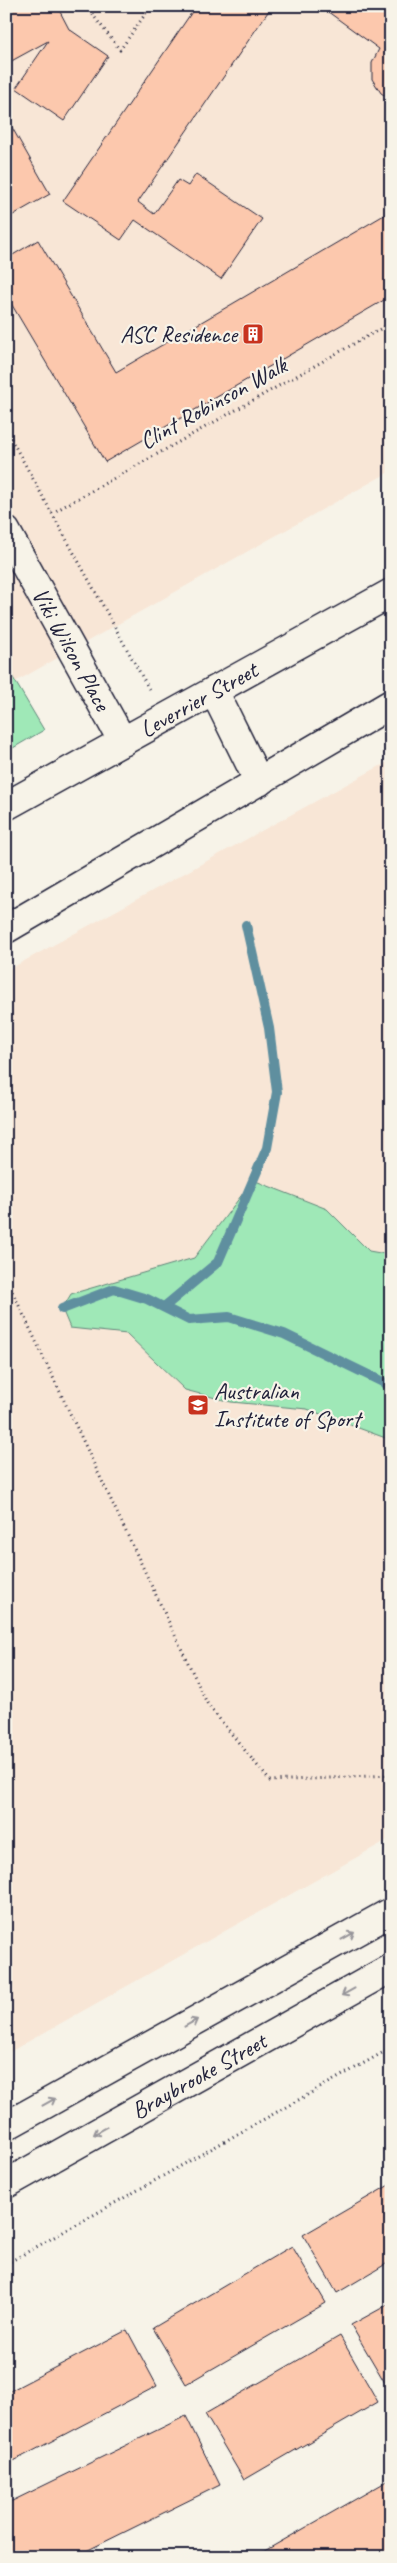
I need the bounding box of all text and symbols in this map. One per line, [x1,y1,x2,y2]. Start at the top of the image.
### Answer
place label: ASC Residence [120,319,239,349]
building icon: ASC Residence [241,322,265,346]
street label: Clint Robinson Walk [134,349,294,456]
street label: Viki Wilson Place [25,582,119,718]
street label: Leverrier Street [134,654,264,744]
place label: Australian Institute of Sport [214,1376,363,1434]
school or university icon: Australian Institute of Sport [186,1393,210,1417]
one-way arrow [341,1930,355,1940]
one-way arrow [342,1987,356,1997]
one-way arrow [183,2018,198,2027]
street label: Braybrooke Street [126,2025,273,2126]
one-way arrow [41,2097,56,2106]
one-way arrow [93,2127,108,2137]

